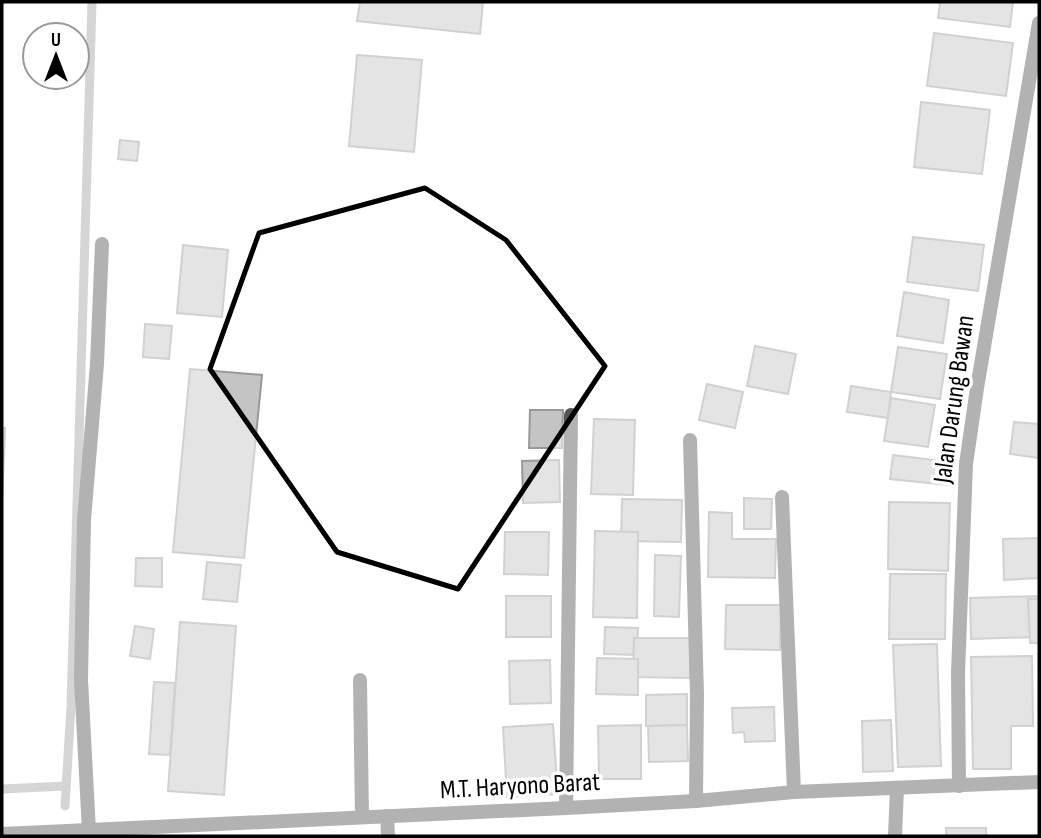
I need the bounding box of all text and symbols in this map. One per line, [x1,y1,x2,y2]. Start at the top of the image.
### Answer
north arrow [21,21,91,91]
text: U [51,29,61,52]
street label: Jalan Darung Bawan [927,313,982,486]
street label: M.T. Haryono Barat [439,767,601,806]

